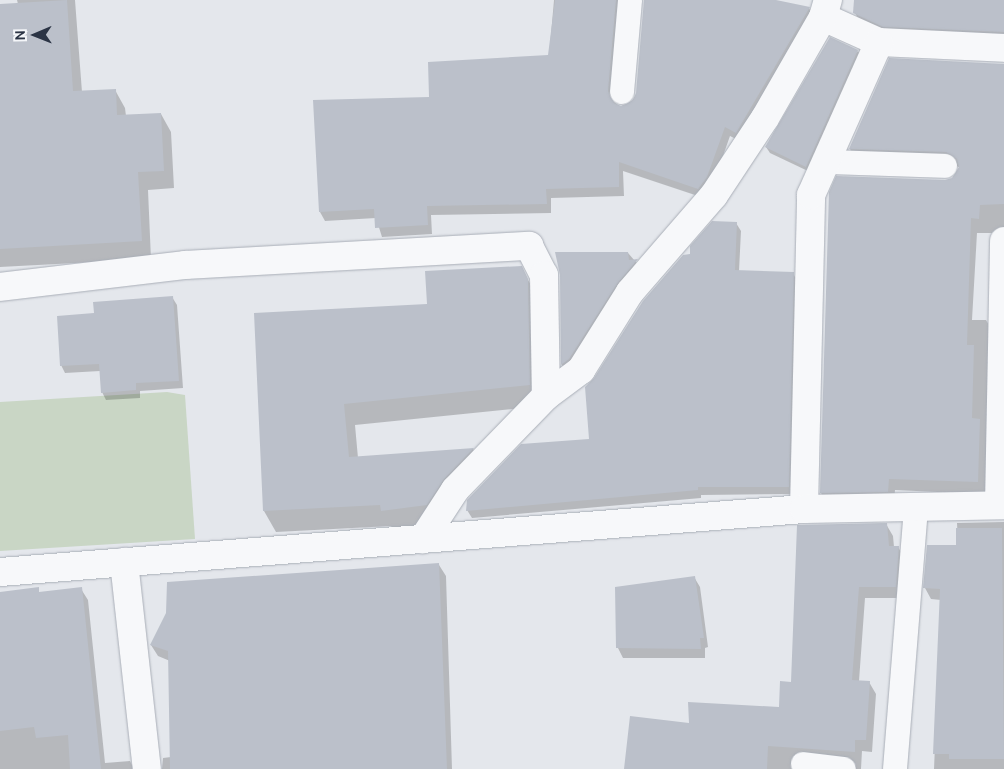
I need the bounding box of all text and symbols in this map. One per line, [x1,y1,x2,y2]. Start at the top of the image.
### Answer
north arrow [10,10,60,60]
text: N [12,30,28,41]

